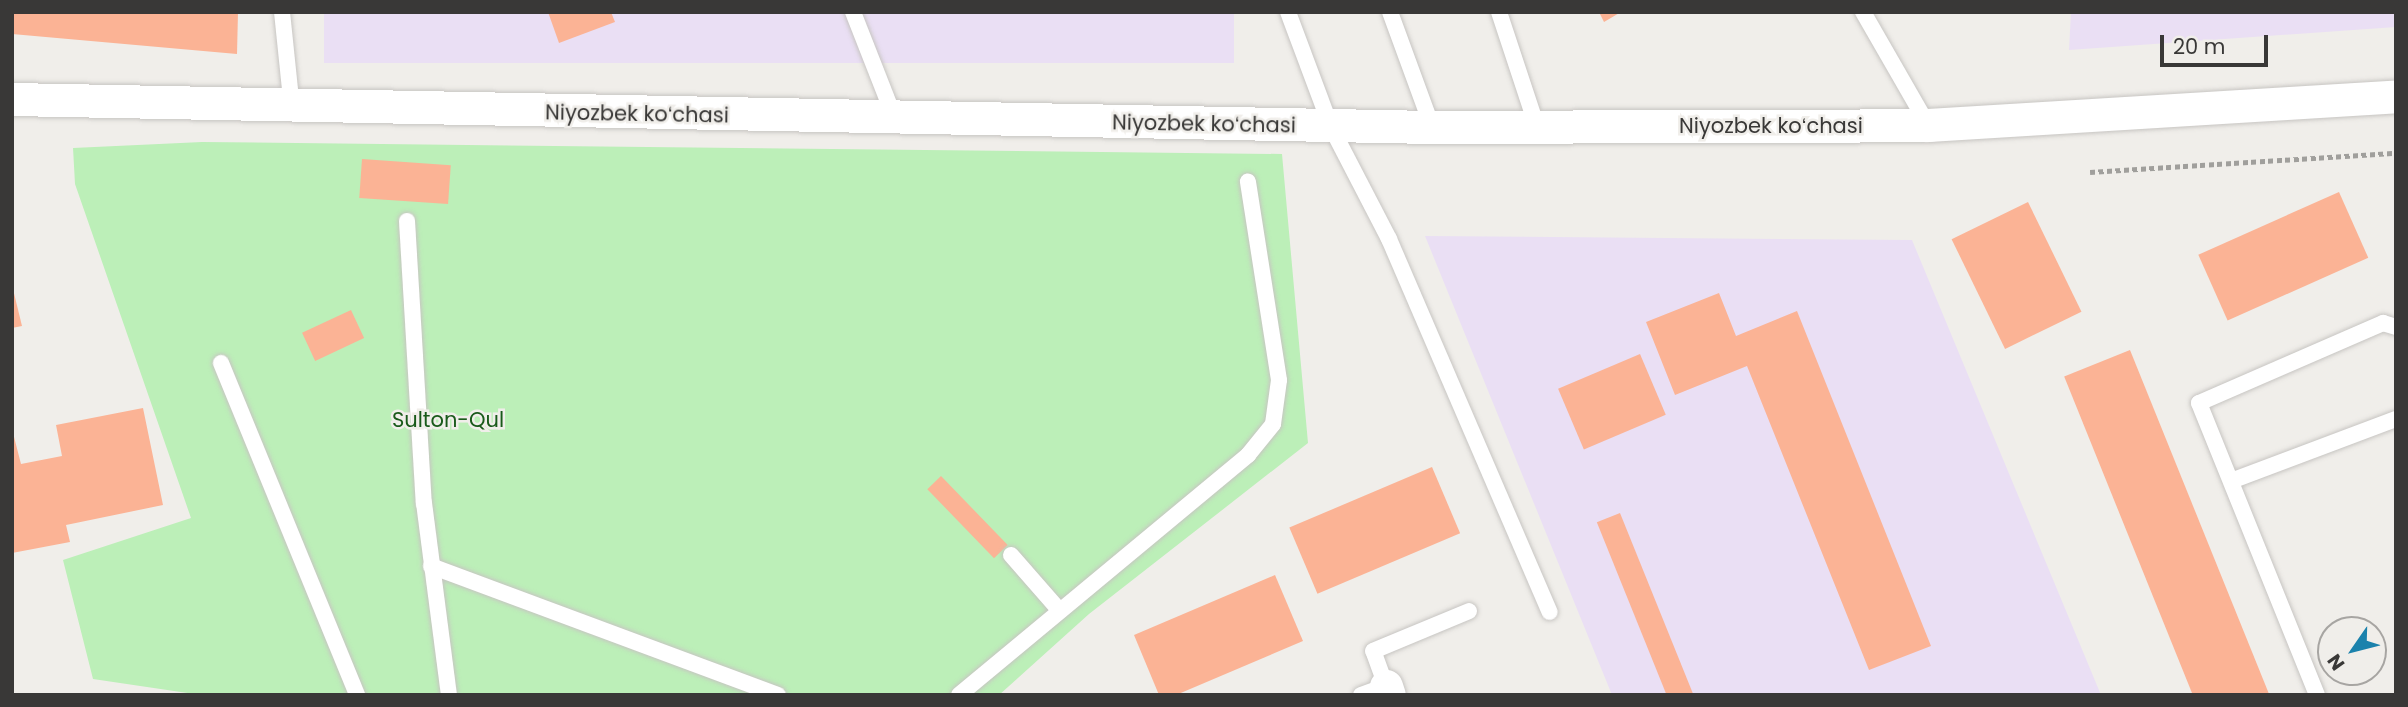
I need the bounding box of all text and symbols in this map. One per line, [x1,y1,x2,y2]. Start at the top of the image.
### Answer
scale bar [2163,21,2272,65]
text: 20 m [2173,32,2226,61]
street label: Niyozbek koʻchasi [545,100,729,128]
street label: Niyozbek koʻchasi [1112,110,1296,138]
street label: Niyozbek koʻchasi [1679,113,1863,139]
park label: Sulton-Qul [392,407,504,433]
north arrow [2317,616,2387,686]
text: N [2321,649,2351,676]

